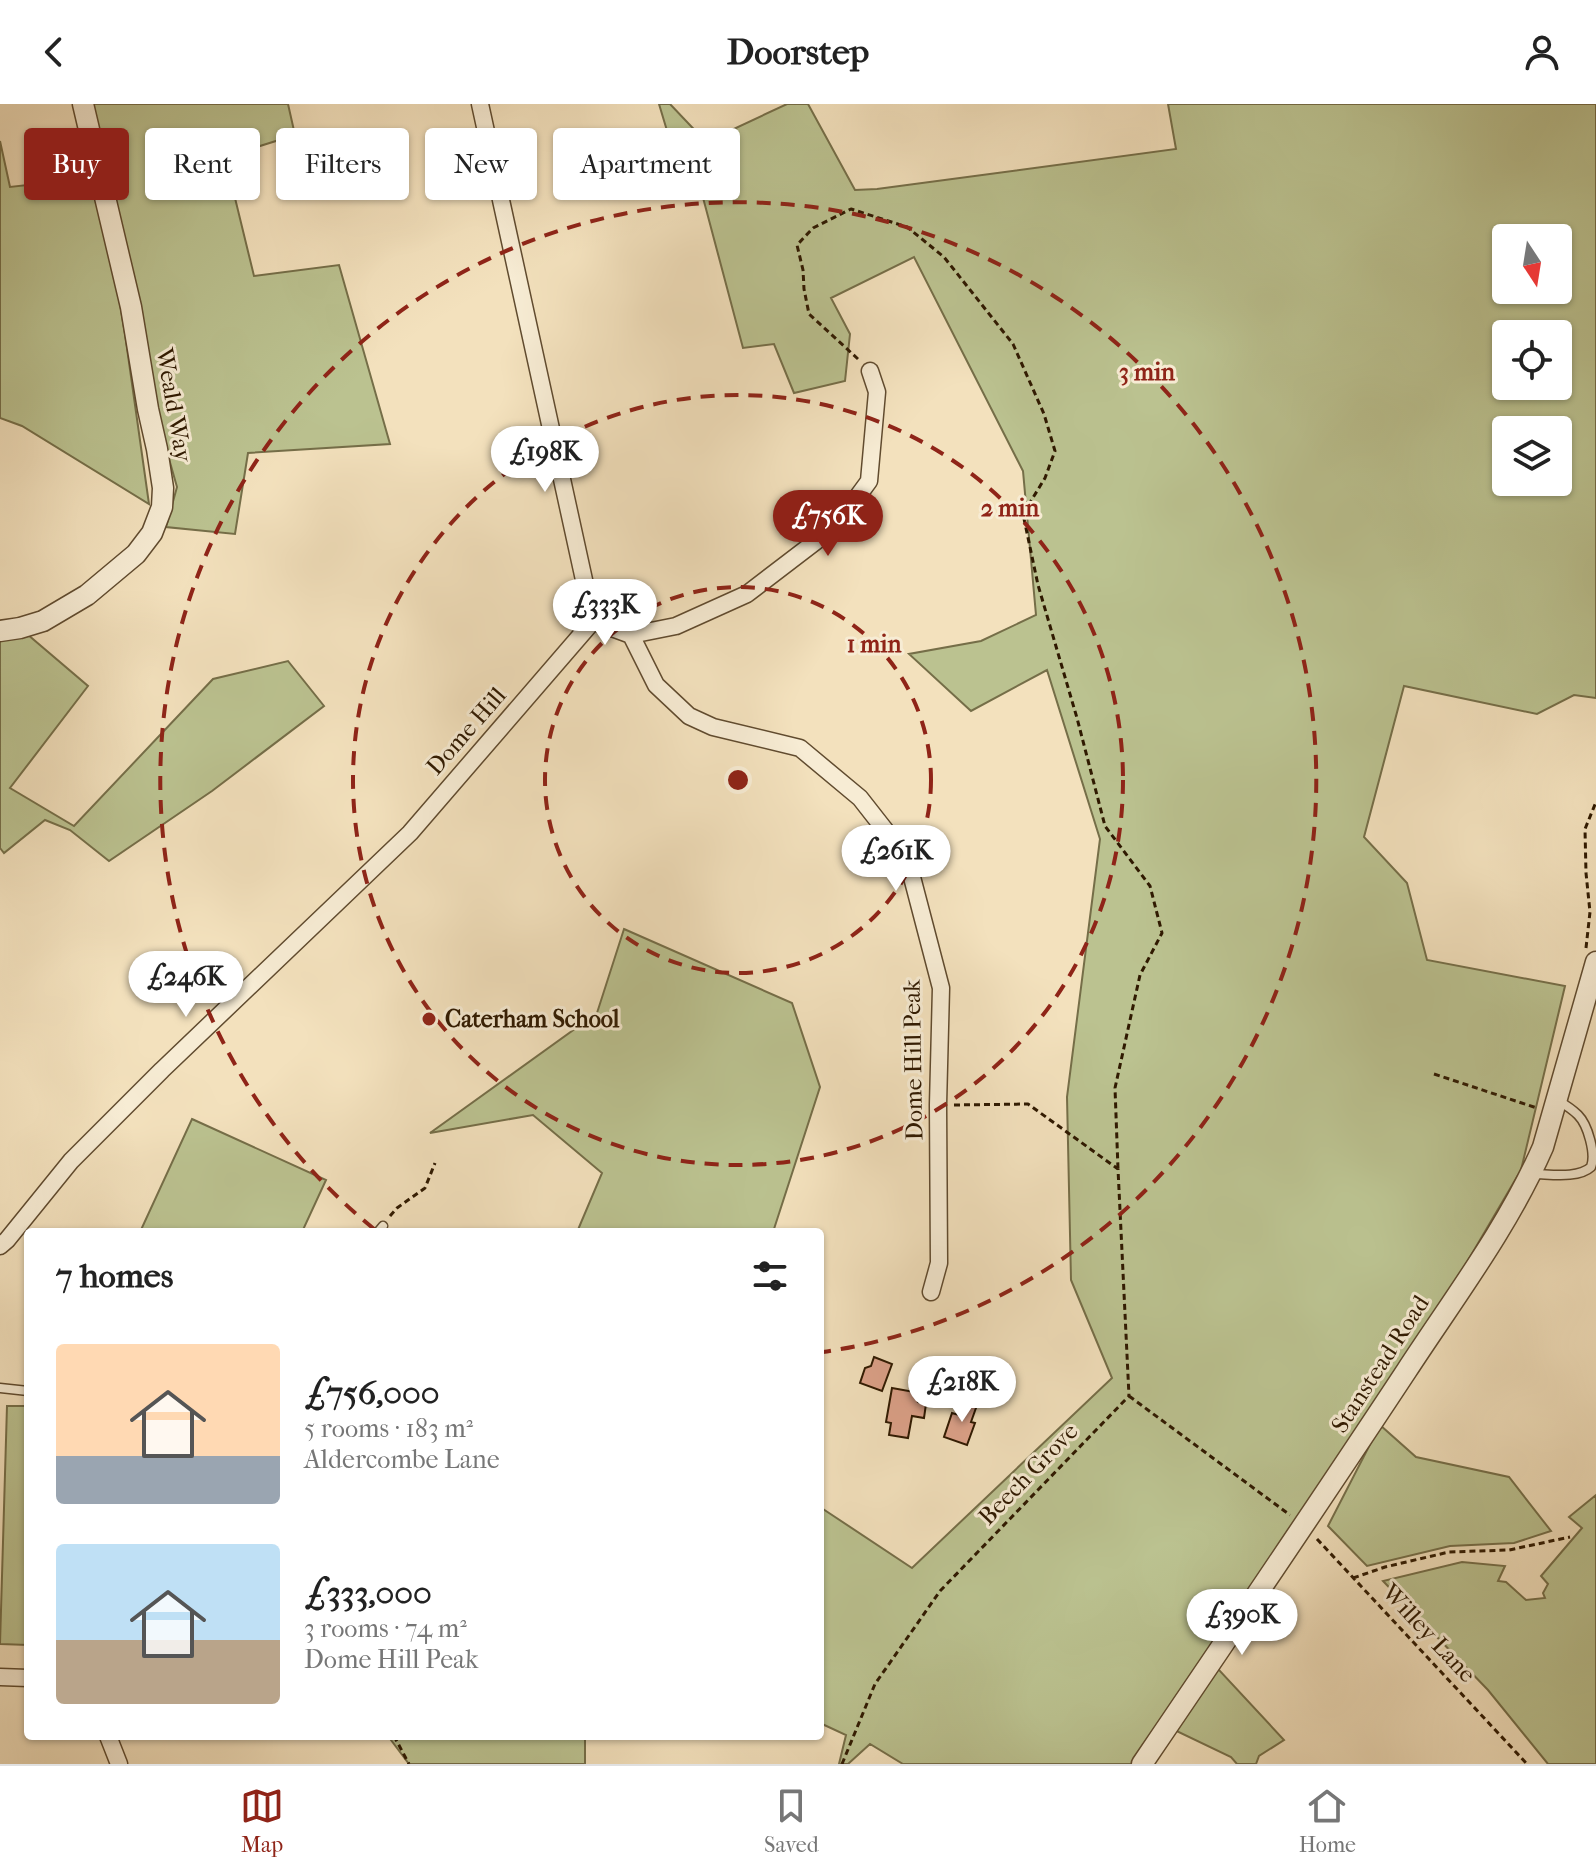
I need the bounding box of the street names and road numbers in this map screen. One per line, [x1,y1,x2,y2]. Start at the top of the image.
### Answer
street label: Weald Way [150,345,198,465]
street label: Dome Hill [420,681,512,780]
street label: Dome Hill Peak [898,979,928,1141]
street label: Stanstead Road [1325,1289,1435,1438]
street label: Beech Grove [973,1417,1084,1531]
street label: Willey Lane [1376,1577,1482,1688]

